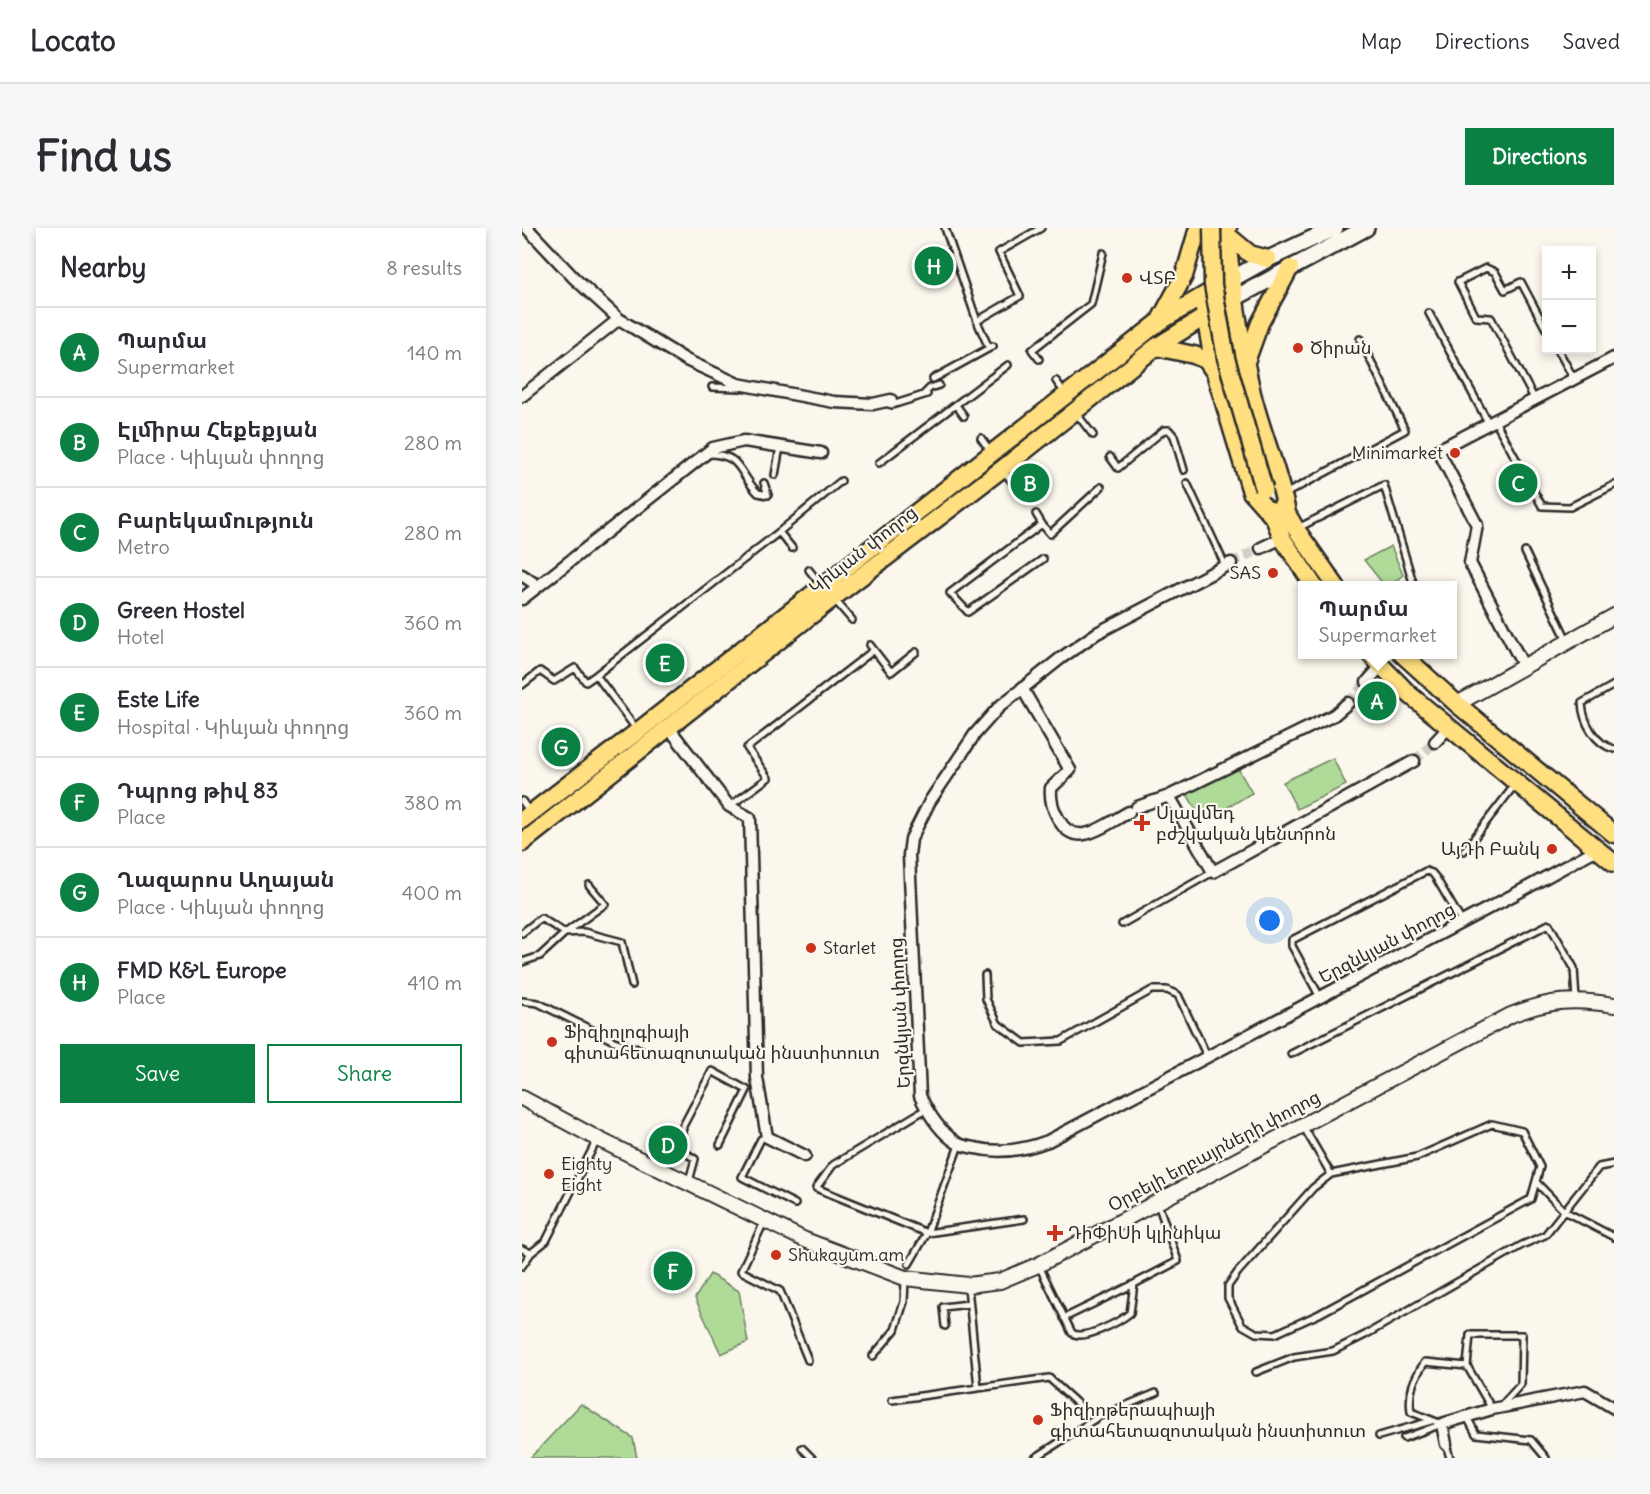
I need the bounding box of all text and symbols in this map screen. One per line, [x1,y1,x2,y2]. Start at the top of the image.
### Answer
text: Locato [30,23,116,59]
text: Map [1361,28,1402,55]
text: Directions [1435,28,1529,55]
text: Saved [1562,28,1620,55]
button: Directions [1465,128,1614,185]
text: Find us [36,130,172,182]
pin: H [914,243,954,288]
map controls [1542,246,1596,354]
button: + [1542,246,1596,300]
text: Nearby [60,251,146,284]
text: 8 results [386,255,462,280]
place label: ՎՏԲ [1139,266,1176,289]
marker: ՎՏԲ [1120,271,1134,285]
button: − [1542,300,1596,354]
text: Պարմա [117,326,207,354]
place label: Ծիրան [1310,336,1372,359]
text: A [73,340,86,365]
text: 140 m [407,340,462,365]
marker: Ծիրան [1291,341,1305,355]
text: Supermarket [117,354,235,379]
text: Էլմիրա Հեքեքյան [117,415,318,443]
text: B [73,430,86,455]
text: 280 m [404,430,462,455]
place label: Minimarket [1352,441,1443,464]
text: Place · Կիևյան փողոց [117,444,325,469]
marker: Minimarket [1448,446,1462,460]
pin: B [1010,460,1050,506]
pin: C [1498,460,1538,506]
street label: Կիևյան փողոց [804,500,921,599]
text: Բարեկամություն [117,506,314,534]
text: C [73,520,86,545]
text: 280 m [404,520,462,545]
text: Metro [117,534,170,559]
place label: SAS [1229,561,1261,584]
marker: SAS [1266,566,1280,580]
popup [1298,581,1457,659]
text: Պարմա [1319,594,1409,622]
text: Green Hostel [117,596,245,624]
text: D [72,610,87,635]
text: 360 m [404,610,462,635]
text: Supermarket [1319,622,1436,647]
text: Hotel [117,624,164,649]
pin: E [646,640,684,686]
pin: A [1358,678,1396,724]
text: Este Life [117,685,200,713]
text: E [74,700,85,725]
text: 360 m [404,700,462,725]
text: Hospital · Կիևյան փողոց [117,714,349,739]
pin: G [542,724,580,770]
text: Դպրոց թիվ 83 [117,776,278,804]
text: F [74,790,85,815]
text: 380 m [404,790,462,815]
place label: Սլավմեդ բժշկական կենտրոն [1156,801,1336,845]
text: Place [117,804,165,829]
marker: Սլավմեդ բժշկական կենտրոն [1133,814,1151,832]
place label: ԱյԴի Բանկ [1441,837,1540,860]
marker: ԱյԴի Բանկ [1545,842,1559,856]
text: Ղազարոս Աղայան [117,865,335,893]
text: G [72,880,87,905]
text: 400 m [402,880,462,905]
text: Place · Կիևյան փողոց [117,894,325,919]
street label: Երզնկյան փողոց [1315,897,1459,988]
your location [1255,906,1284,935]
place label: Starlet [823,936,876,959]
street label: Երզնկյան փողոց [884,937,915,1089]
marker: Starlet [804,941,818,955]
text: FMD K&L Europe [117,956,287,984]
text: H [72,970,87,995]
text: 410 m [407,970,462,995]
text: Place [117,984,165,1009]
place label: Ֆիզիոլոգիայի գիտահետազոտական ինստիտուտ [564,1020,880,1064]
marker: Ֆիզիոլոգիայի գիտահետազոտական ինստիտուտ [545,1035,559,1049]
button: Save [60,1044,255,1103]
button: Share [267,1044,462,1103]
street label: Օրբելի եղբայրների փողոց [1104,1085,1324,1216]
pin: D [648,1122,688,1168]
place label: Eighty Eight [561,1152,612,1196]
marker: Eighty Eight [542,1167,556,1181]
place label: ԴիՓիՍի կլինիկա [1068,1221,1221,1244]
marker: ԴիՓիՍի կլինիկա [1046,1224,1064,1242]
place label: Shukayum.am [788,1243,905,1266]
pin: F [654,1248,692,1294]
marker: Shukayum.am [769,1248,783,1262]
place label: Ֆիզիոթերապիայի գիտահետազոտական ինստիտուտ [1050,1398,1366,1442]
marker: Ֆիզիոթերապիայի գիտահետազոտական ինստիտուտ [1031,1413,1045,1427]

